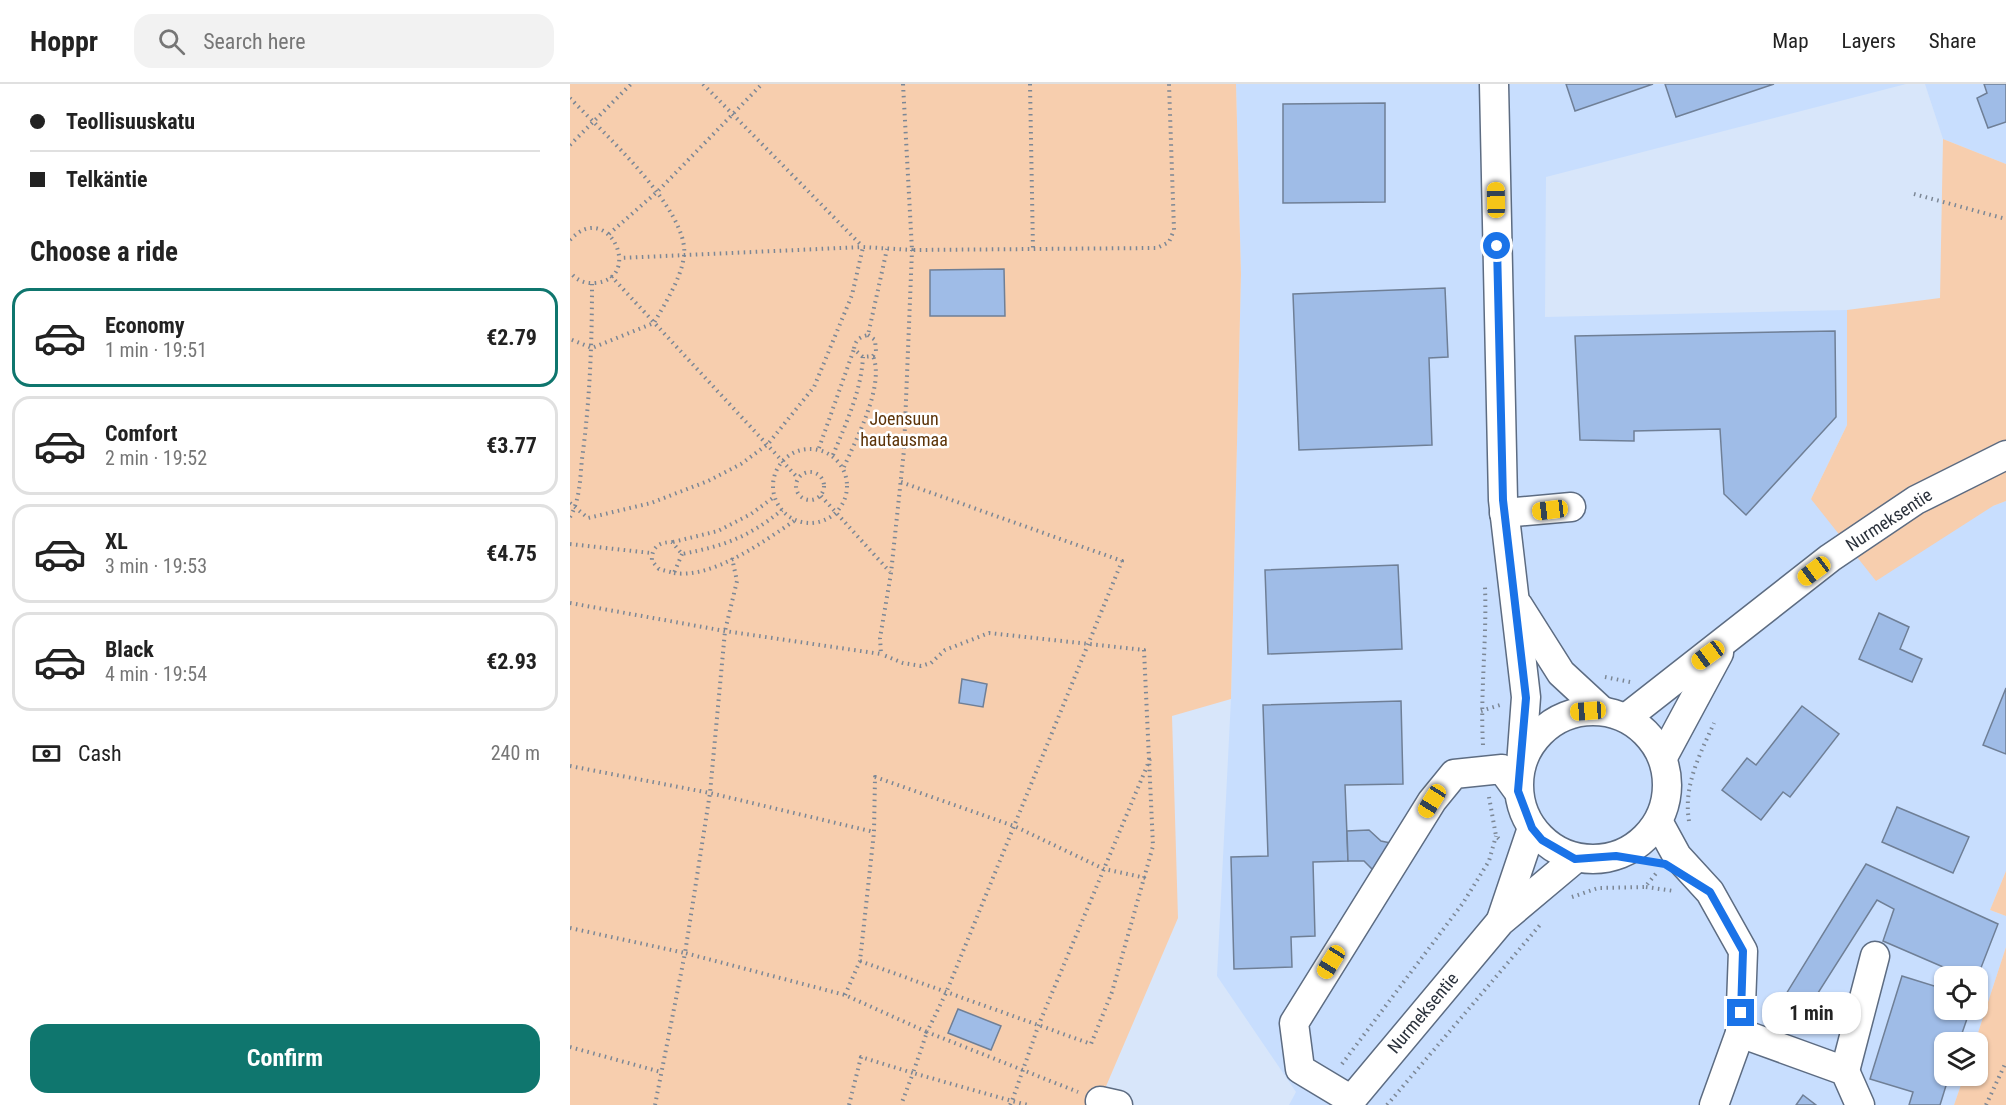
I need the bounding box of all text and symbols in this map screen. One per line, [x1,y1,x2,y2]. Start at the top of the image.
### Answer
search box [134,14,554,68]
text: Hoppr [30,25,98,58]
icon: search [155,25,188,58]
text: Search here [203,29,305,54]
text: Map [1772,29,1809,53]
text: Layers [1842,29,1896,53]
text: Share [1929,29,1976,53]
text: Teollisuuskatu [66,109,195,134]
text: Telkäntie [66,167,148,192]
car [1487,182,1505,218]
route start [1483,232,1510,259]
text: Choose a ride [30,236,178,268]
icon: car [33,311,87,365]
text: Economy [105,313,185,338]
text: €2.79 [486,325,537,350]
text: 1 min · 19:51 [105,338,207,362]
park label: Joensuun hautausmaa [860,408,948,450]
icon: car [33,419,87,473]
text: Comfort [105,421,178,446]
text: €3.77 [486,433,537,458]
text: 2 min · 19:52 [105,446,207,470]
street label: Nurmeksentie [1842,484,1936,555]
car [1531,499,1569,521]
icon: car [33,527,87,581]
text: XL [105,529,128,554]
text: €4.75 [486,541,537,566]
car [1794,553,1834,589]
text: 3 min · 19:53 [105,554,207,578]
icon: car [33,635,87,689]
text: Black [105,637,154,662]
car [1688,637,1728,673]
text: €2.93 [486,649,537,674]
text: 4 min · 19:54 [105,662,207,686]
car [1569,701,1607,721]
icon: cash [30,737,63,770]
text: Cash [78,741,122,766]
text: 240 m [491,741,540,765]
car [1415,781,1449,821]
car [1314,942,1348,982]
map controls [1934,966,1988,1086]
button: locate [1934,966,1988,1020]
street label: Nurmeksentie [1383,968,1462,1057]
callout: 1 min [1762,992,1861,1034]
route end [1727,999,1754,1026]
text: 1 min [1789,1001,1834,1025]
button: Confirm [30,1024,540,1093]
button: layers [1934,1032,1988,1086]

